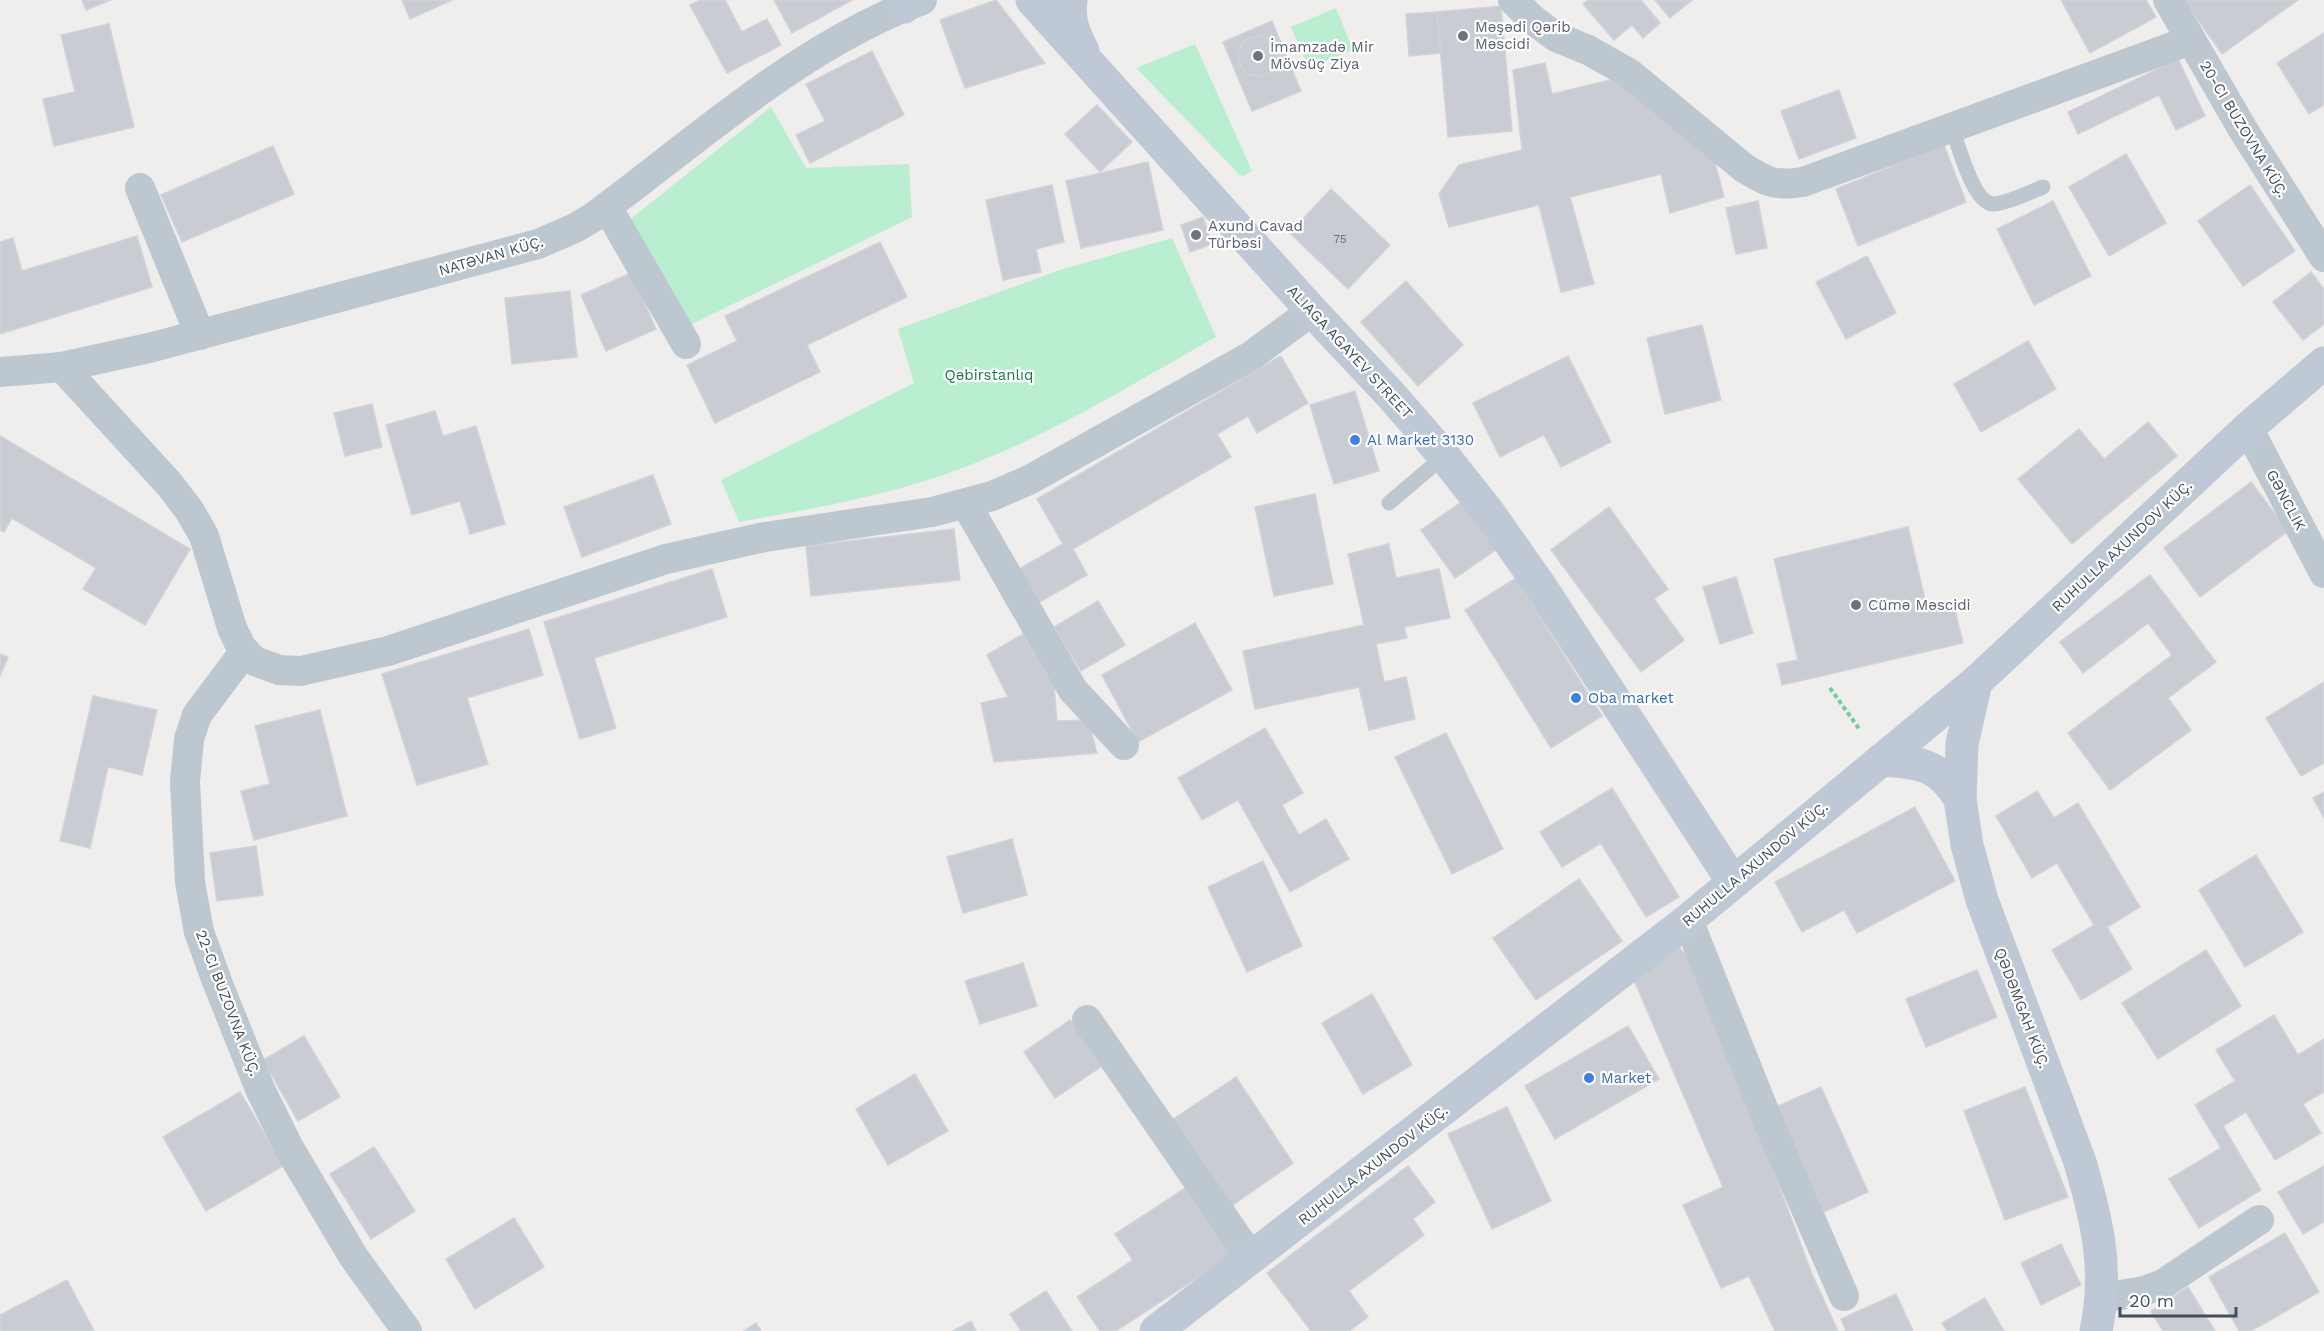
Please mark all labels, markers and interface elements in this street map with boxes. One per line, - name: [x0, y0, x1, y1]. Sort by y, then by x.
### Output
- place label: Məşədi Qərib Məscidi: [1475, 18, 1571, 53]
- marker: Məşədi Qərib Məscidi: [1456, 29, 1470, 43]
- place label: İmamzadə Mir Mövsüç Ziya: [1270, 38, 1374, 73]
- marker: İmamzadə Mir Mövsüç Ziya: [1251, 49, 1265, 63]
- street label: 20-CI BUZOVNA KÜÇ.: [2196, 58, 2292, 200]
- place label: Axund Cavad Türbəsi: [1208, 217, 1303, 252]
- marker: Axund Cavad Türbəsi: [1189, 228, 1203, 242]
- street label: NATƏVAN KÜÇ.: [437, 232, 545, 280]
- house number: 75: [1333, 232, 1347, 246]
- street label: ALIAGA AGAYEV STREET: [1284, 282, 1416, 422]
- park label: Qəbirstanlıq: [945, 366, 1034, 384]
- place label: Al Market 3130: [1367, 431, 1474, 449]
- marker: Al Market 3130: [1348, 433, 1362, 447]
- street label: GƏNCLIK: [2263, 467, 2310, 534]
- street label: RUHULLA AXUNDOV KÜÇ.: [2048, 476, 2196, 616]
- place label: Cümə Məscidi: [1868, 596, 1971, 614]
- marker: Cümə Məscidi: [1849, 598, 1863, 612]
- place label: Oba market: [1588, 689, 1674, 707]
- marker: Oba market: [1569, 691, 1583, 705]
- street label: RUHULLA AXUNDOV KÜÇ.: [1678, 798, 1832, 930]
- street label: 22-CI BUZOVNA KÜÇ.: [192, 927, 264, 1079]
- street label: QƏDƏMGAH KÜÇ.: [1991, 945, 2053, 1071]
- place label: Market: [1601, 1069, 1652, 1087]
- marker: Market: [1582, 1071, 1596, 1085]
- street label: RUHULLA AXUNDOV KÜÇ.: [1295, 1101, 1451, 1229]
- scale bar: [2120, 1280, 2236, 1318]
- text: 20 m: [2129, 1290, 2174, 1311]

